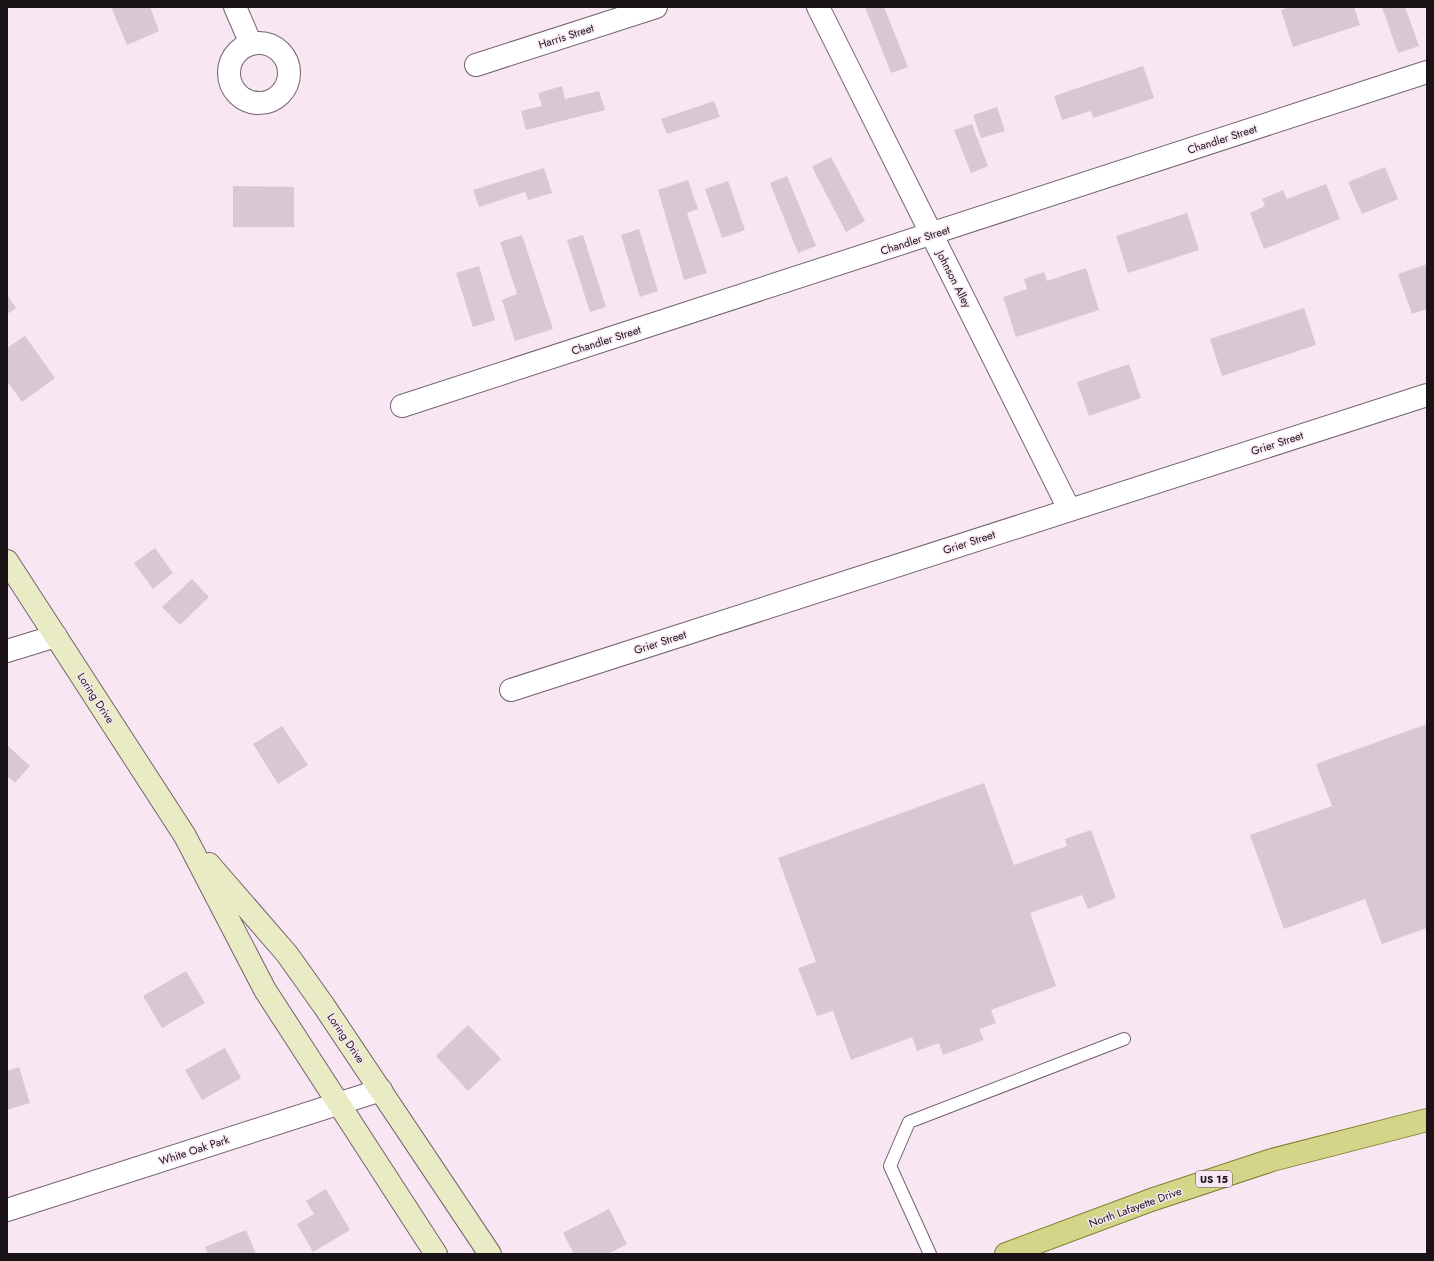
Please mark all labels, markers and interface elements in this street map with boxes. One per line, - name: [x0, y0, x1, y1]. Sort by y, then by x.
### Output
- street label: Harris Street: [536, 19, 596, 52]
- street label: Chandler Street: [1185, 120, 1259, 158]
- street label: Chandler Street: [878, 221, 952, 259]
- street label: Johnson Alley: [932, 246, 975, 311]
- street label: Chandler Street: [569, 321, 643, 359]
- street label: Grier Street: [1249, 427, 1306, 459]
- street label: Grier Street: [941, 526, 998, 558]
- street label: Grier Street: [632, 626, 689, 658]
- street label: Loring Drive: [74, 670, 119, 727]
- street label: Loring Drive: [323, 1010, 369, 1067]
- street label: White Oak Park: [157, 1131, 231, 1169]
- road number: US 15: [1196, 1171, 1232, 1187]
- street label: North Lafayette Drive: [1086, 1183, 1184, 1231]

